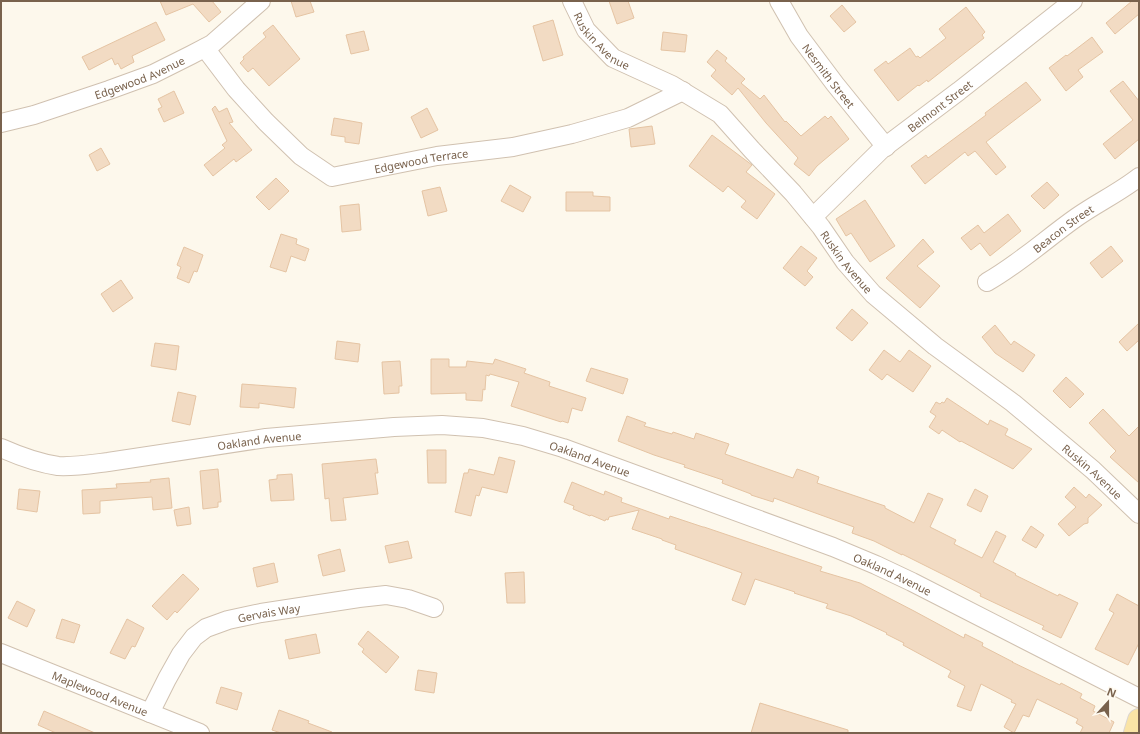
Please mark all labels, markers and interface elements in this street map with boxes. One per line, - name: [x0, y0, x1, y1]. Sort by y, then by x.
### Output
- street label: Ruskin Avenue: [571, 9, 632, 72]
- street label: Nesmith Street: [800, 40, 859, 111]
- street label: Edgewood Avenue: [92, 52, 187, 102]
- street label: Belmont Street: [904, 76, 975, 135]
- street label: Edgewood Terrace: [373, 145, 469, 176]
- street label: Beacon Street: [1029, 201, 1096, 256]
- street label: Ruskin Avenue: [818, 227, 876, 296]
- street label: Oakland Avenue: [216, 427, 302, 453]
- street label: Oakland Avenue: [548, 437, 632, 480]
- street label: Ruskin Avenue: [1059, 440, 1126, 502]
- street label: Oakland Avenue: [851, 549, 934, 598]
- street label: Gervais Way: [236, 600, 302, 625]
- street label: Maplewood Avenue: [50, 667, 150, 719]
- north arrow: [1088, 682, 1128, 722]
- text: N: [1105, 684, 1119, 701]

